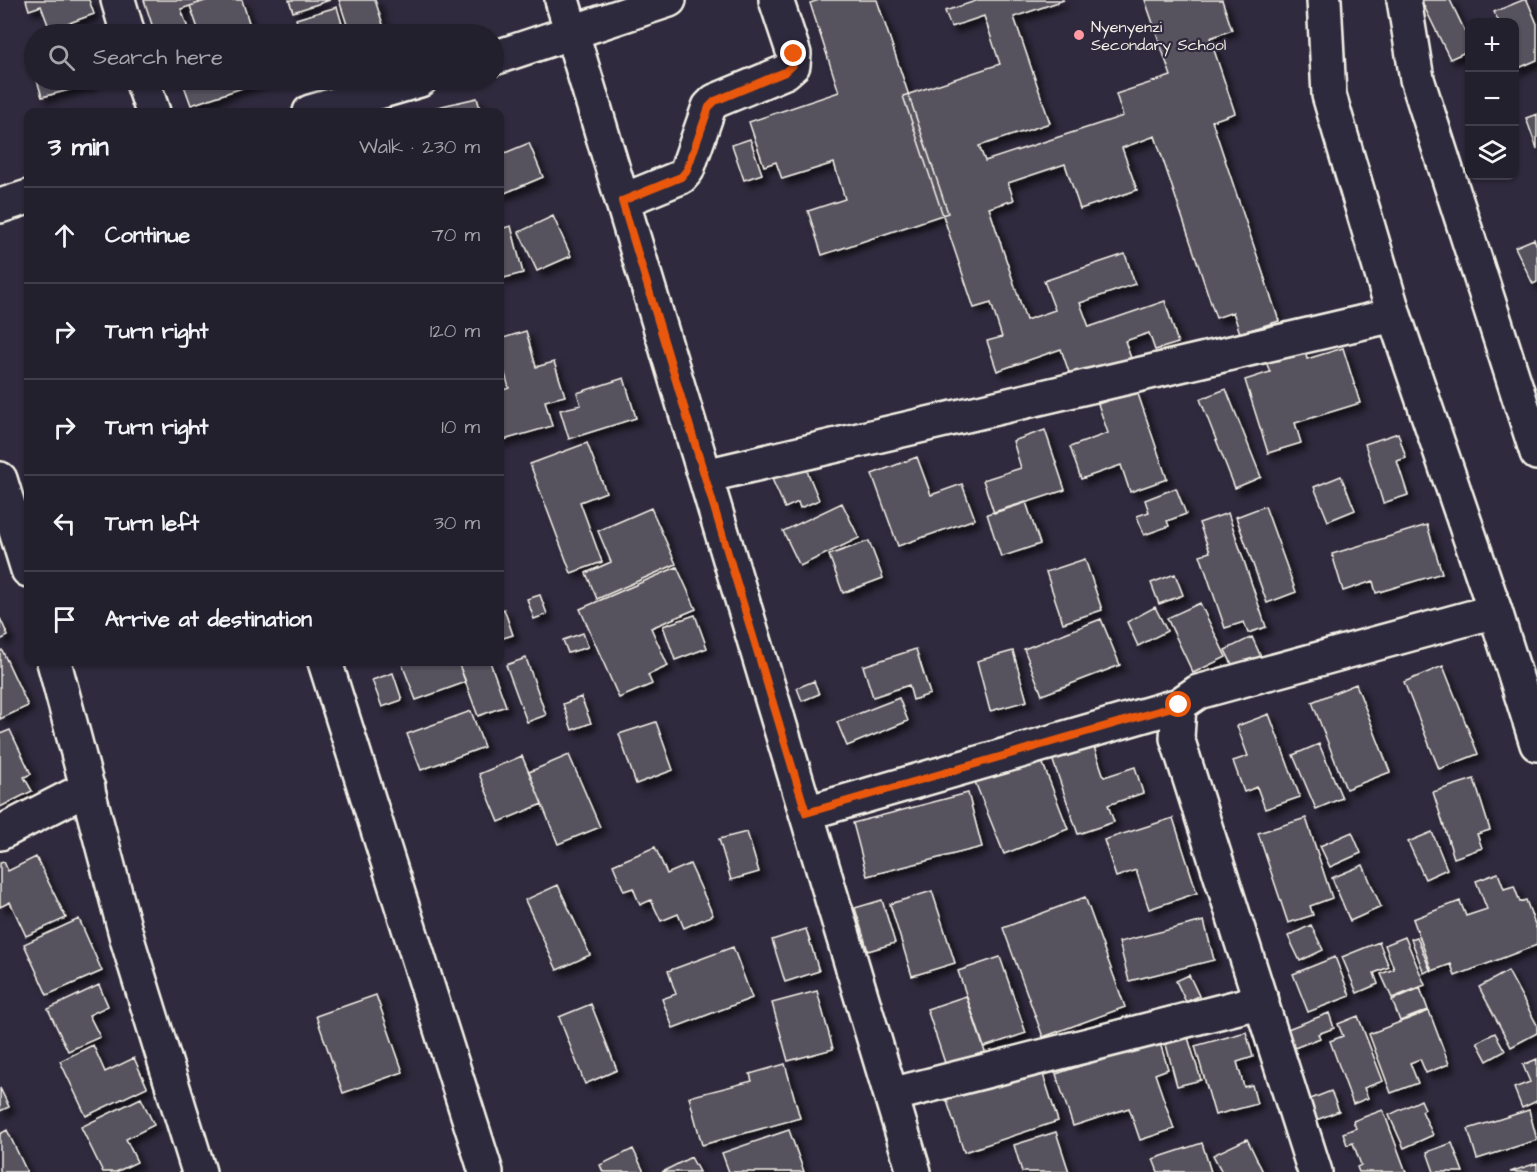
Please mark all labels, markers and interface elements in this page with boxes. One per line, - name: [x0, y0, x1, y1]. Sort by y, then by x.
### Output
- place label: Nyenyenzi Secondary School: [1091, 16, 1226, 57]
- map controls: [1465, 18, 1519, 180]
- button: +: [1465, 18, 1519, 72]
- search box: [24, 24, 504, 90]
- marker: Nyenyenzi Secondary School: [1072, 28, 1086, 42]
- route end: [780, 40, 806, 66]
- icon: search: [45, 41, 78, 74]
- text: Search here: [93, 42, 223, 73]
- button: −: [1465, 72, 1519, 126]
- button: layers: [1465, 126, 1519, 180]
- text: 3 min: [48, 129, 109, 165]
- text: Walk · 230 m: [359, 133, 480, 161]
- icon: ahead: [48, 219, 81, 252]
- text: Continue: [105, 220, 190, 251]
- text: 70 m: [432, 221, 480, 249]
- icon: right: [48, 315, 81, 348]
- text: Turn right: [105, 316, 208, 347]
- text: 120 m: [430, 317, 480, 345]
- icon: right: [48, 411, 81, 444]
- text: Turn right: [105, 412, 208, 443]
- text: 10 m: [441, 413, 480, 441]
- icon: left: [48, 507, 81, 540]
- text: Turn left: [105, 508, 199, 539]
- text: 30 m: [434, 509, 480, 537]
- icon: arrive: [48, 603, 81, 636]
- text: Arrive at destination: [105, 604, 312, 635]
- route start: [1165, 691, 1191, 717]

